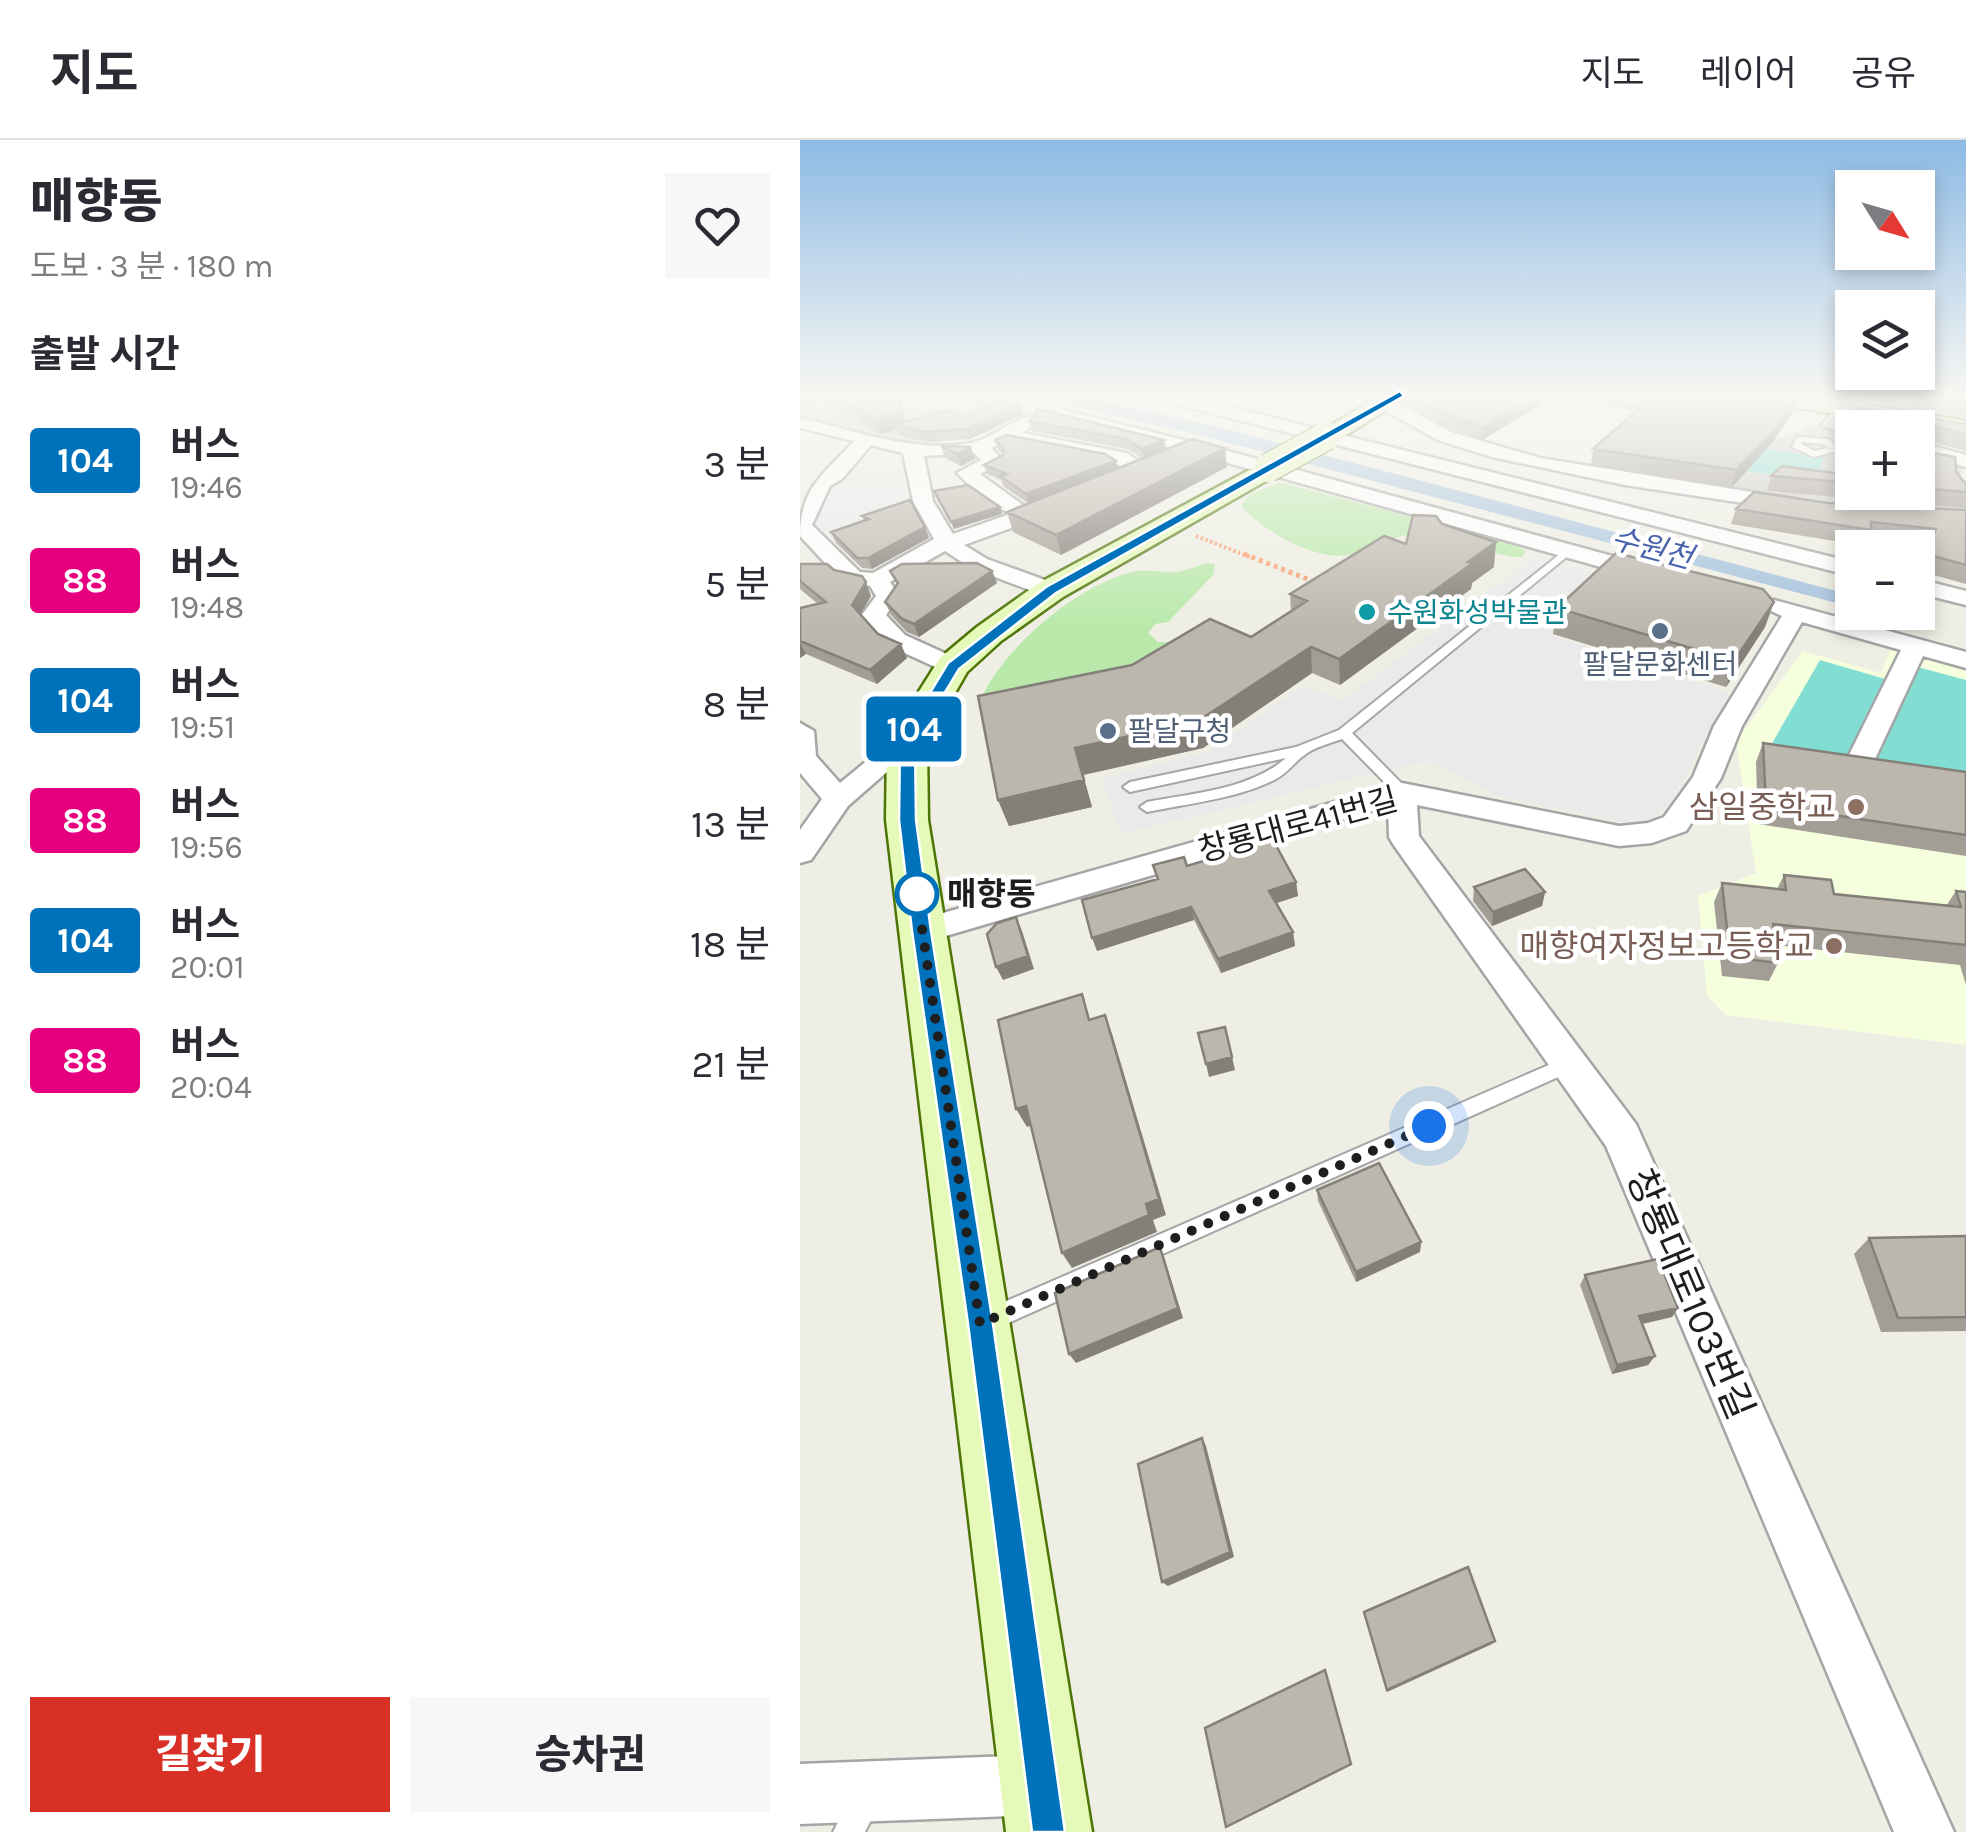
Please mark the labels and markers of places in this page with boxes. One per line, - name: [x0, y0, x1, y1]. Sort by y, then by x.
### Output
- place label: 수원화성박물관: [1387, 596, 1567, 629]
- marker: 수원화성박물관: [1356, 601, 1378, 623]
- marker: 팔달문화센터: [1649, 620, 1671, 642]
- place label: 팔달문화센터: [1583, 648, 1737, 681]
- place label: 팔달구청: [1128, 715, 1231, 748]
- marker: 팔달구청: [1097, 720, 1119, 742]
- place label: 삼일중학교: [1689, 789, 1836, 826]
- marker: 삼일중학교: [1845, 796, 1867, 818]
- marker: 매향동: [896, 873, 938, 915]
- place label: 매향동: [947, 876, 1035, 913]
- place label: 매향여자정보고등학교: [1520, 928, 1814, 965]
- marker: 매향여자정보고등학교: [1823, 935, 1845, 957]

